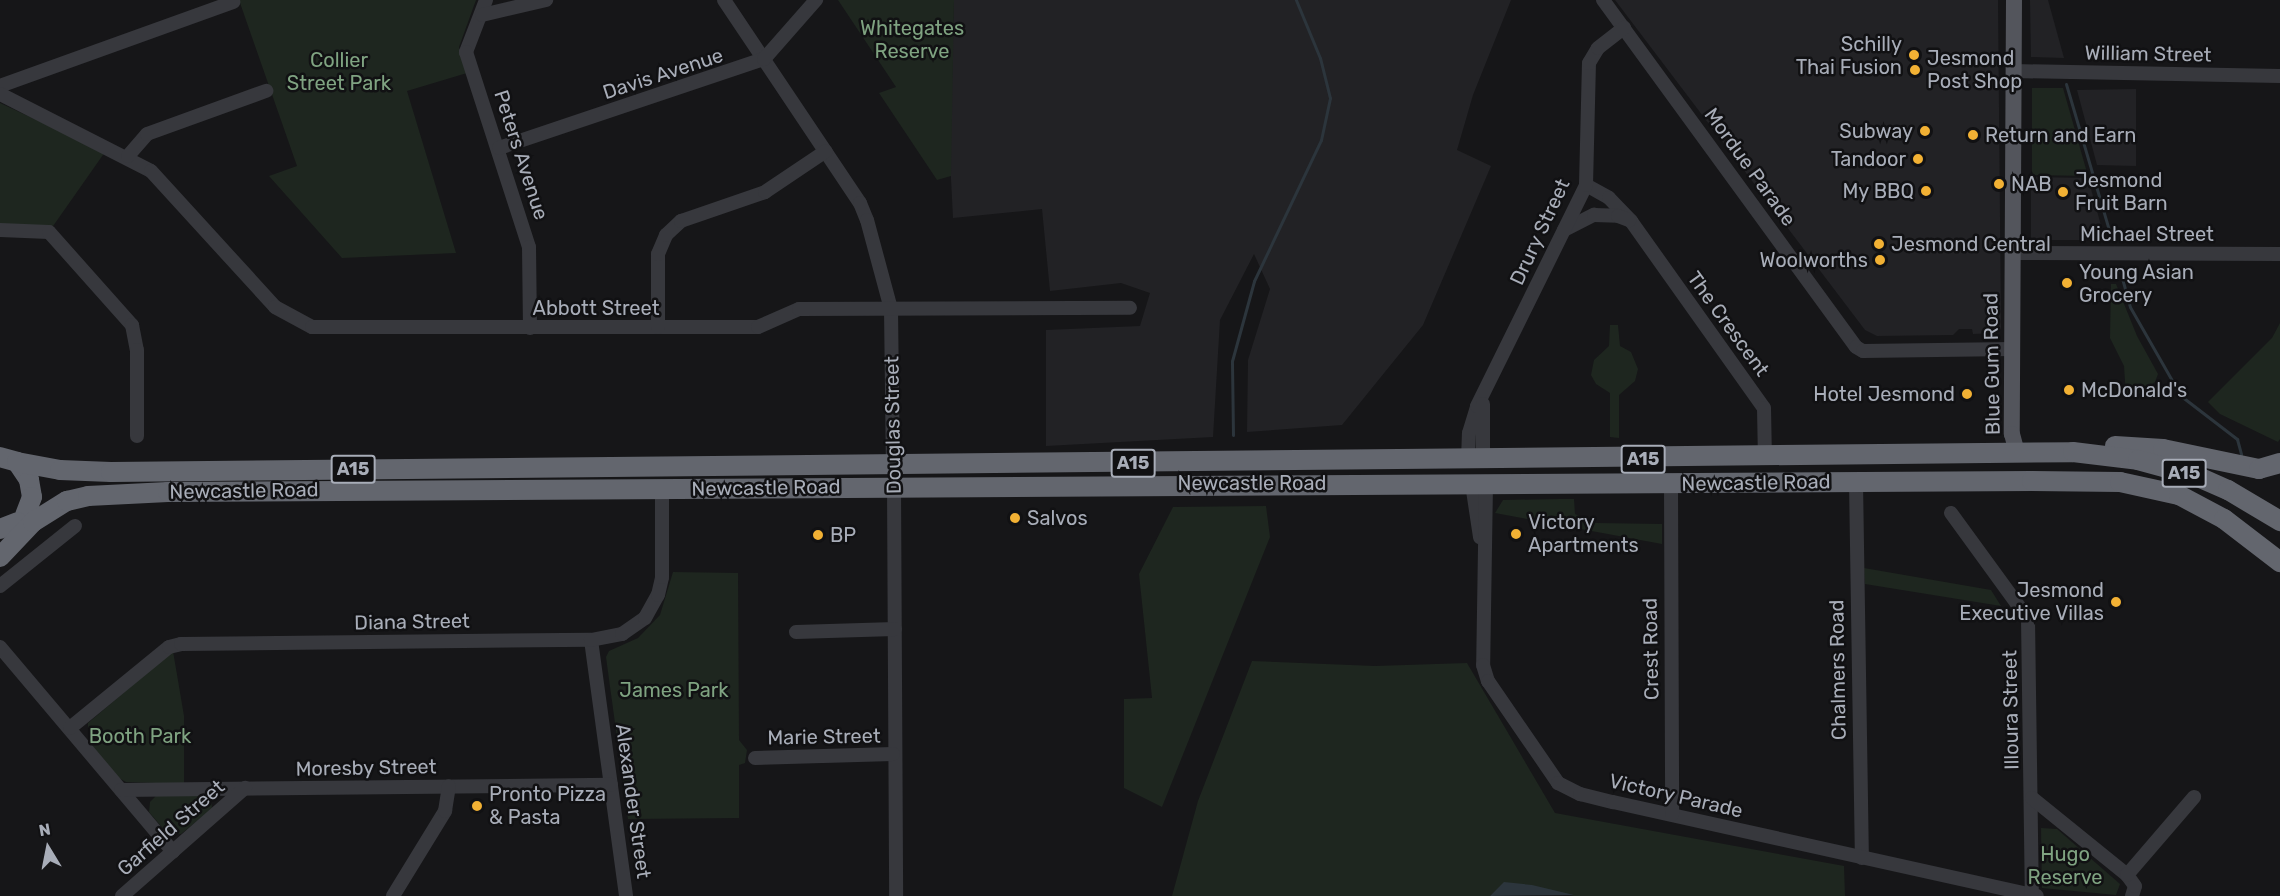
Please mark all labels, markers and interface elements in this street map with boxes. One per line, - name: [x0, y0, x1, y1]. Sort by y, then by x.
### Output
- park label: Whitegates Reserve: [860, 16, 964, 63]
- place label: Schilly Thai Fusion: [1796, 32, 1902, 79]
- street label: William Street: [2084, 41, 2212, 67]
- street label: Davis Avenue: [600, 43, 726, 105]
- place label: Jesmond Post Shop: [1927, 46, 2022, 93]
- park label: Collier Street Park: [287, 48, 391, 95]
- marker: Schilly Thai Fusion: [1907, 48, 1921, 62]
- marker: Jesmond Post Shop: [1908, 63, 1922, 77]
- street label: Peters Avenue: [489, 87, 553, 223]
- street label: Mordue Parade: [1699, 103, 1801, 231]
- place label: Subway: [1839, 119, 1913, 143]
- place label: Return and Earn: [1985, 123, 2136, 147]
- marker: Subway: [1918, 124, 1932, 138]
- marker: Return and Earn: [1966, 128, 1980, 142]
- place label: Tandoor: [1831, 147, 1906, 171]
- marker: Tandoor: [1911, 152, 1925, 166]
- place label: Jesmond Fruit Barn: [2075, 168, 2168, 215]
- place label: NAB: [2011, 172, 2052, 196]
- street label: Drury Street: [1505, 175, 1575, 289]
- marker: NAB: [1992, 177, 2006, 191]
- place label: My BBQ: [1842, 179, 1914, 203]
- marker: My BBQ: [1919, 184, 1933, 198]
- marker: Jesmond Fruit Barn: [2056, 185, 2070, 199]
- street label: Michael Street: [2080, 222, 2214, 246]
- place label: Jesmond Central: [1891, 232, 2051, 256]
- marker: Jesmond Central: [1872, 237, 1886, 251]
- place label: Woolworths: [1760, 248, 1868, 272]
- marker: Woolworths: [1873, 253, 1887, 267]
- place label: Young Asian Grocery: [2079, 260, 2194, 307]
- street label: The Crescent: [1682, 267, 1774, 381]
- marker: Young Asian Grocery: [2060, 276, 2074, 290]
- street label: Blue Gum Road: [1979, 293, 2005, 435]
- street label: Abbott Street: [533, 296, 659, 320]
- street label: Douglas Street: [880, 356, 906, 494]
- place label: McDonald's: [2081, 378, 2187, 402]
- place label: Hotel Jesmond: [1813, 382, 1955, 406]
- marker: McDonald's: [2062, 383, 2076, 397]
- marker: Hotel Jesmond: [1960, 387, 1974, 401]
- road number: A15: [1620, 444, 1666, 474]
- road number: A15: [1110, 448, 1156, 478]
- road number: A15: [330, 454, 376, 484]
- road number: A15: [2162, 458, 2206, 488]
- street label: Newcastle Road: [1681, 470, 1831, 496]
- street label: Newcastle Road: [1177, 471, 1327, 495]
- street label: Newcastle Road: [691, 475, 841, 501]
- street label: Newcastle Road: [169, 478, 319, 504]
- place label: Salvos: [1027, 506, 1088, 530]
- place label: Victory Apartments: [1528, 510, 1639, 557]
- marker: Salvos: [1008, 511, 1022, 525]
- place label: BP: [830, 523, 856, 547]
- marker: Victory Apartments: [1509, 527, 1523, 541]
- marker: BP: [811, 528, 825, 542]
- place label: Jesmond Executive Villas: [1959, 578, 2104, 625]
- marker: Jesmond Executive Villas: [2109, 595, 2123, 609]
- street label: Crest Road: [1638, 598, 1664, 700]
- street label: Chalmers Road: [1825, 600, 1851, 740]
- street label: Diana Street: [354, 609, 470, 635]
- street label: Illoura Street: [1998, 650, 2024, 770]
- park label: James Park: [619, 678, 729, 702]
- street label: Alexander Street: [610, 722, 656, 880]
- park label: Booth Park: [89, 724, 191, 748]
- street label: Marie Street: [767, 724, 881, 750]
- street label: Moresby Street: [295, 755, 437, 781]
- street label: Victory Parade: [1607, 769, 1745, 823]
- street label: Garfield Street: [113, 775, 229, 881]
- place label: Pronto Pizza & Pasta: [489, 783, 606, 830]
- marker: Pronto Pizza & Pasta: [470, 799, 484, 813]
- north arrow: [18, 818, 78, 878]
- text: N: [37, 819, 52, 840]
- park label: Hugo Reserve: [2027, 843, 2103, 890]

